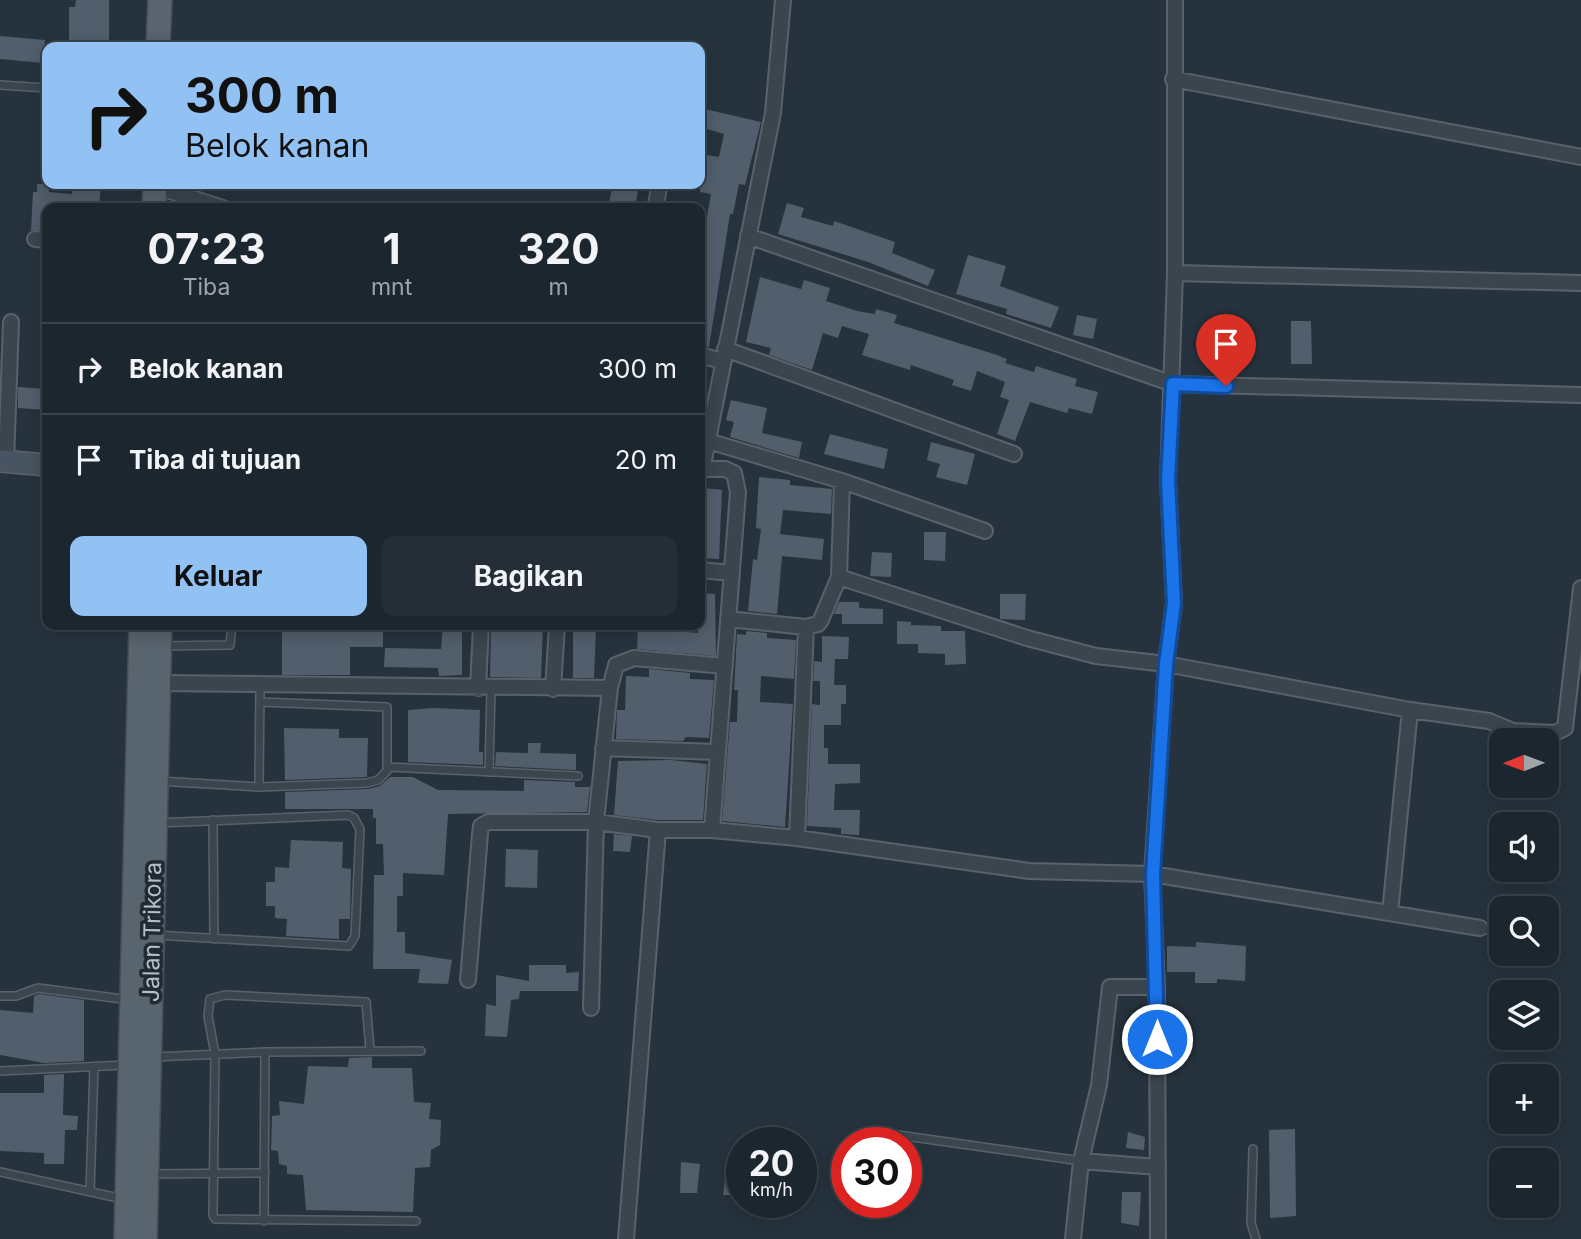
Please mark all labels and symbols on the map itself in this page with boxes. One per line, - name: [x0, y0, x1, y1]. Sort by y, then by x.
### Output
- pin: [1196, 314, 1256, 386]
- north arrow: [1489, 728, 1559, 798]
- street label: Jalan Trikora: [137, 862, 167, 1002]
- position arrow: [1120, 1002, 1194, 1076]
- speed limit sign: 30: [831, 1127, 922, 1218]

